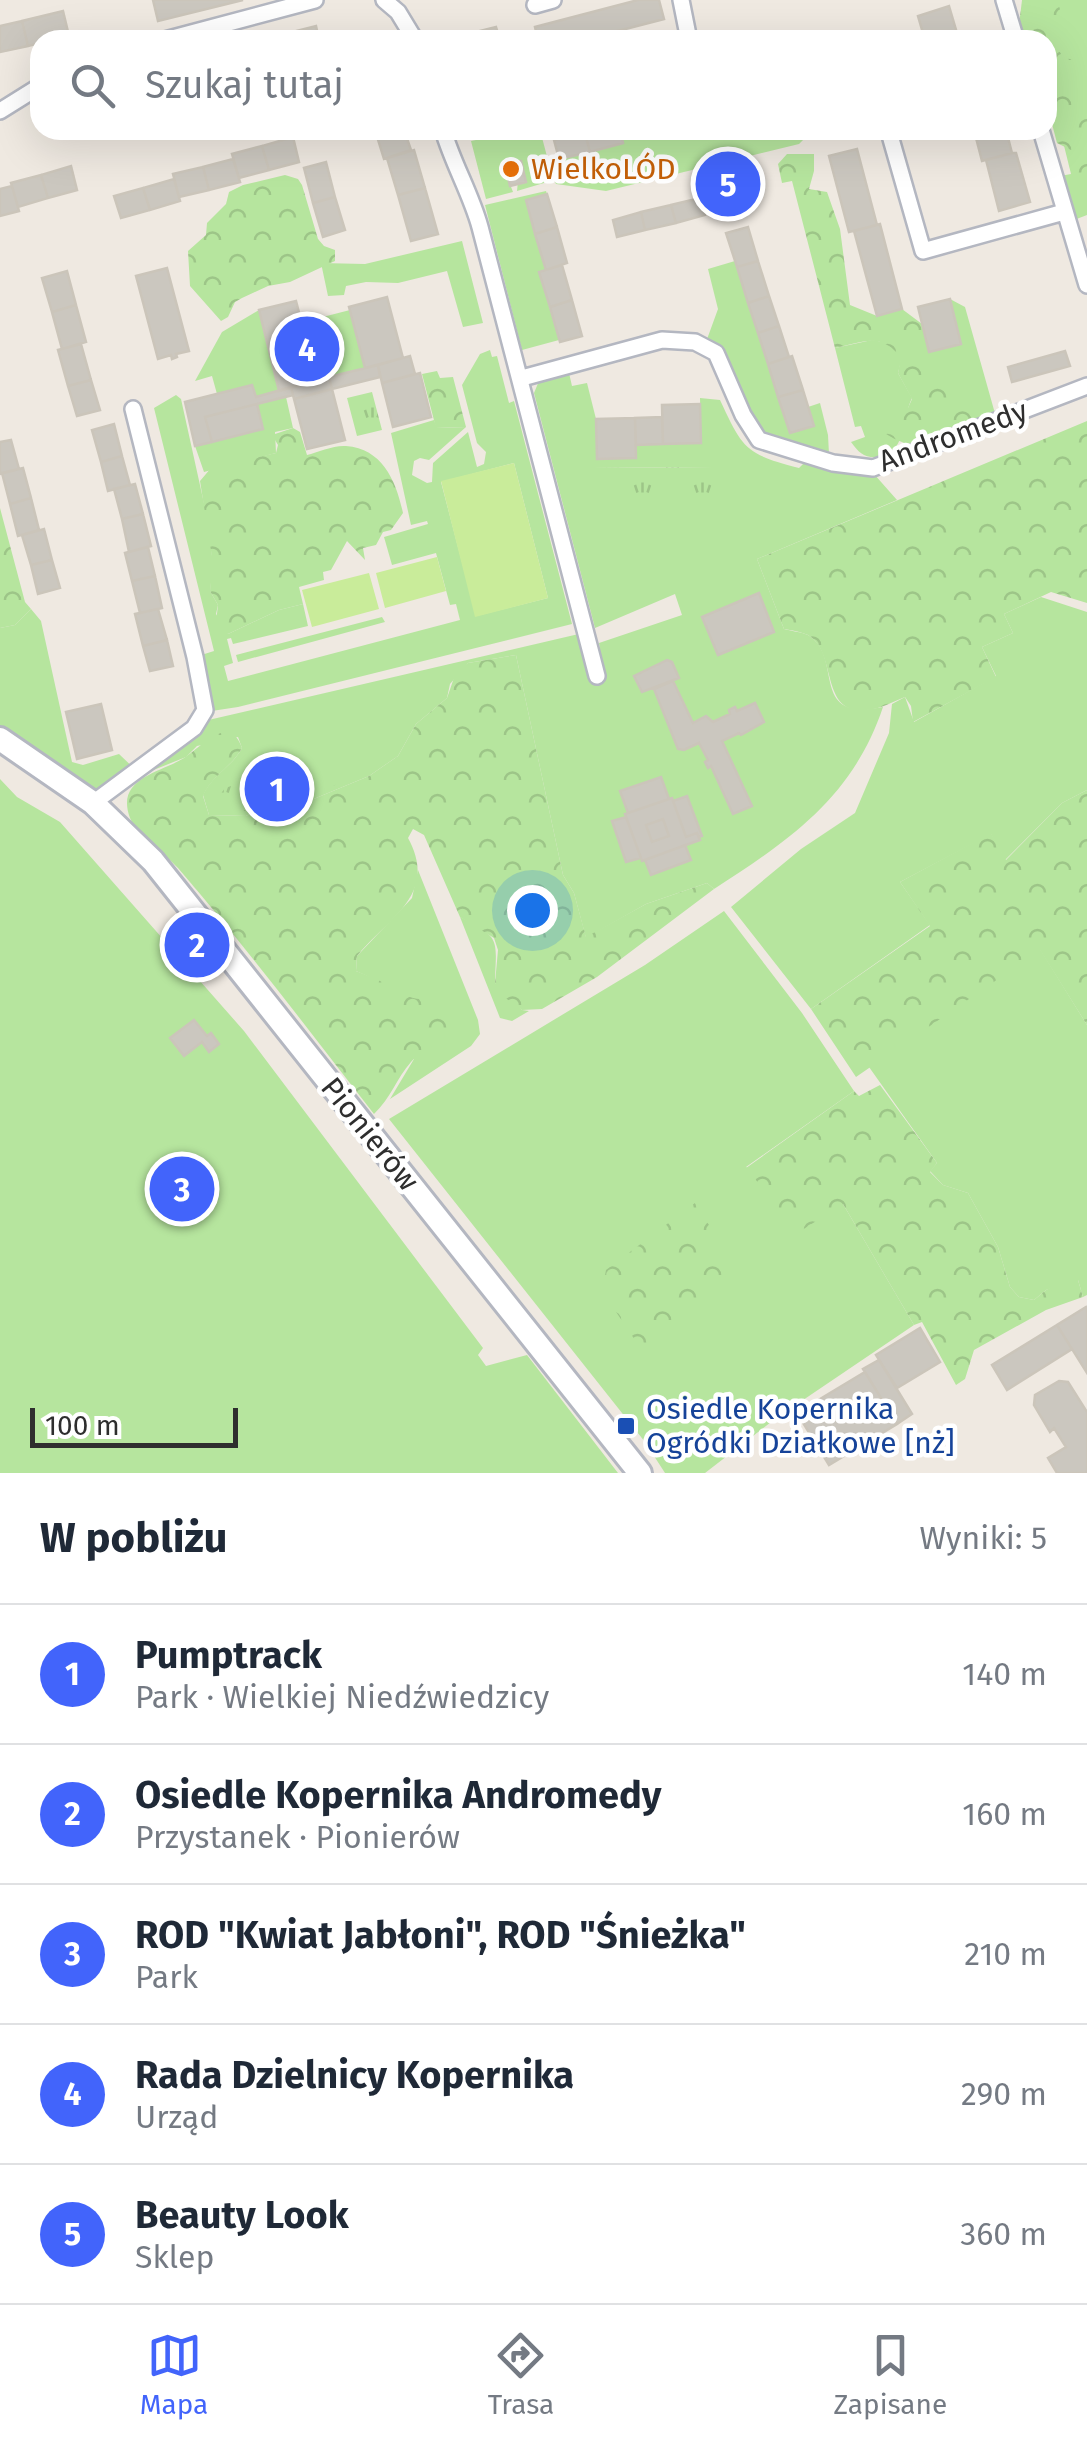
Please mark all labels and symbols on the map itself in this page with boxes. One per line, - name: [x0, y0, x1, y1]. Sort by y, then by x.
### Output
- pin: 5: [696, 146, 760, 222]
- place label: WielkoLÓD: [531, 151, 676, 187]
- marker: WielkoLÓD: [500, 158, 522, 180]
- pin: 4: [274, 312, 340, 386]
- street label: Andromedy: [874, 392, 1033, 480]
- pin: 1: [244, 752, 310, 826]
- your location: [507, 885, 558, 936]
- pin: 2: [164, 908, 230, 982]
- street label: Pionierów: [313, 1070, 427, 1198]
- pin: 3: [150, 1152, 214, 1226]
- place label: Osiedle Kopernika Ogródki Działkowe [nż]: [646, 1391, 955, 1461]
- scale bar: [30, 1403, 238, 1448]
- marker: Osiedle Kopernika Ogródki Działkowe [nż]: [615, 1415, 637, 1437]

